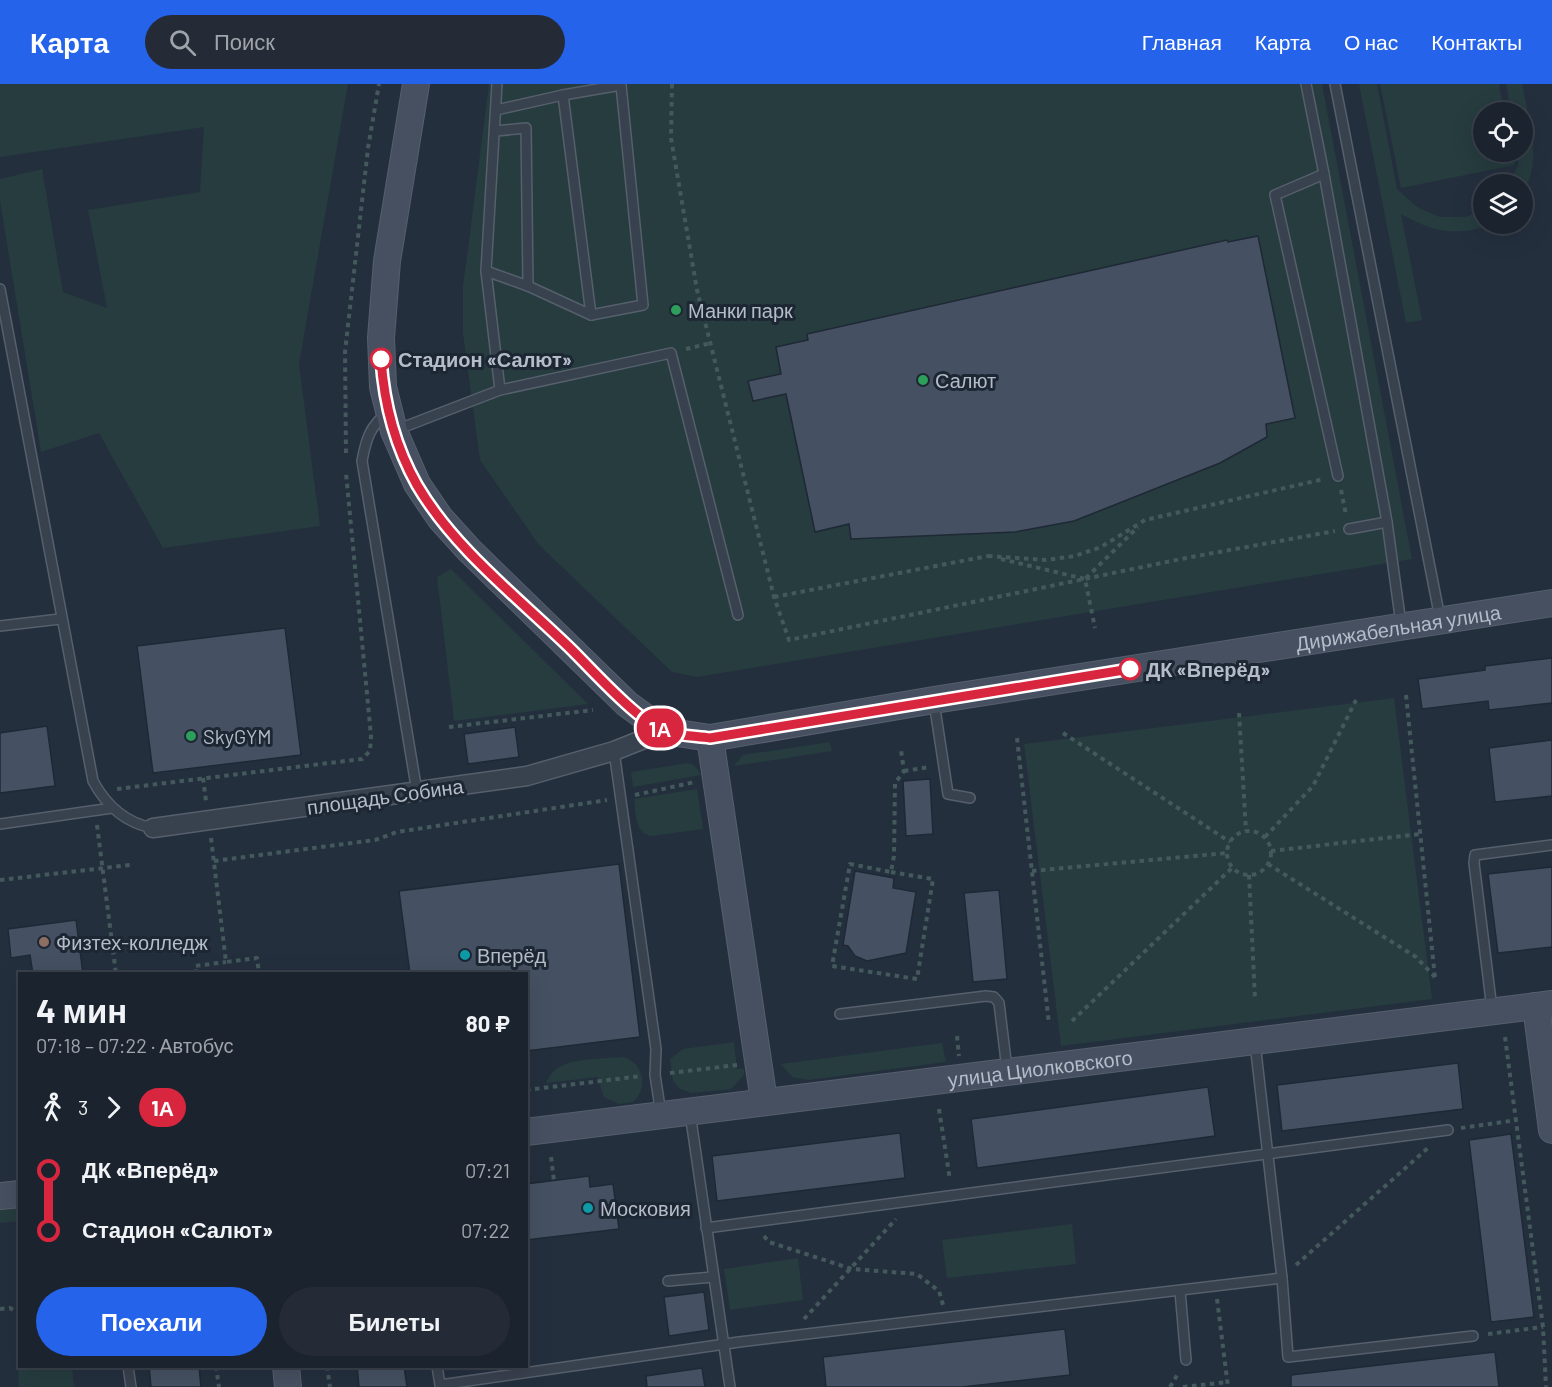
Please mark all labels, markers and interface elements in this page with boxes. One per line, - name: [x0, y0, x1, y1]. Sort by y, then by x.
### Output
- search box: [145, 15, 565, 69]
- text: Карта: [30, 25, 109, 59]
- icon: search: [166, 26, 199, 59]
- text: Поиск: [214, 28, 275, 54]
- text: Главная: [1142, 29, 1222, 54]
- text: Карта: [1255, 29, 1311, 54]
- text: О нас: [1344, 29, 1398, 54]
- text: Контакты: [1431, 29, 1522, 54]
- map controls: [1473, 102, 1533, 234]
- button: locate: [1473, 102, 1533, 162]
- button: layers: [1473, 174, 1533, 234]
- place label: Манки парк: [688, 298, 793, 322]
- marker: Манки парк: [669, 303, 683, 317]
- place label: Стадион «Салют»: [398, 347, 572, 371]
- marker: Стадион «Салют»: [370, 348, 392, 370]
- place label: Салют: [935, 368, 996, 392]
- marker: Салют: [916, 373, 930, 387]
- street label: Дирижабельная улица: [1294, 599, 1503, 655]
- place label: ДК «Вперёд»: [1146, 657, 1271, 681]
- marker: ДК «Вперёд»: [1119, 658, 1141, 680]
- line badge: 1А: [633, 708, 687, 748]
- text: 1А: [649, 716, 671, 741]
- place label: SkyGYM: [203, 724, 272, 748]
- marker: SkyGYM: [184, 729, 198, 743]
- street label: площадь Собина: [305, 773, 466, 819]
- place label: Физтех-колледж: [56, 930, 208, 954]
- marker: Физтех-колледж: [37, 935, 51, 949]
- place label: Вперёд: [477, 943, 547, 967]
- marker: Вперёд: [458, 948, 472, 962]
- text: 4 мин: [36, 990, 127, 1030]
- text: 80 ₽: [466, 1010, 510, 1036]
- text: 07:18 – 07:22 · Автобус: [36, 1033, 234, 1057]
- street label: улица Циолковского: [946, 1044, 1134, 1091]
- icon: walk: [36, 1091, 69, 1124]
- icon: forward: [97, 1091, 130, 1124]
- text: 3: [78, 1095, 88, 1119]
- text: 1А: [151, 1095, 174, 1120]
- text: ДК «Вперёд»: [82, 1156, 219, 1182]
- text: 07:21: [465, 1158, 510, 1182]
- place label: Московия: [600, 1196, 691, 1220]
- marker: Московия: [581, 1201, 595, 1215]
- text: Стадион «Салют»: [82, 1216, 273, 1242]
- text: 07:22: [461, 1218, 510, 1242]
- button: Поехали: [36, 1287, 267, 1356]
- button: Билеты: [279, 1287, 510, 1356]

